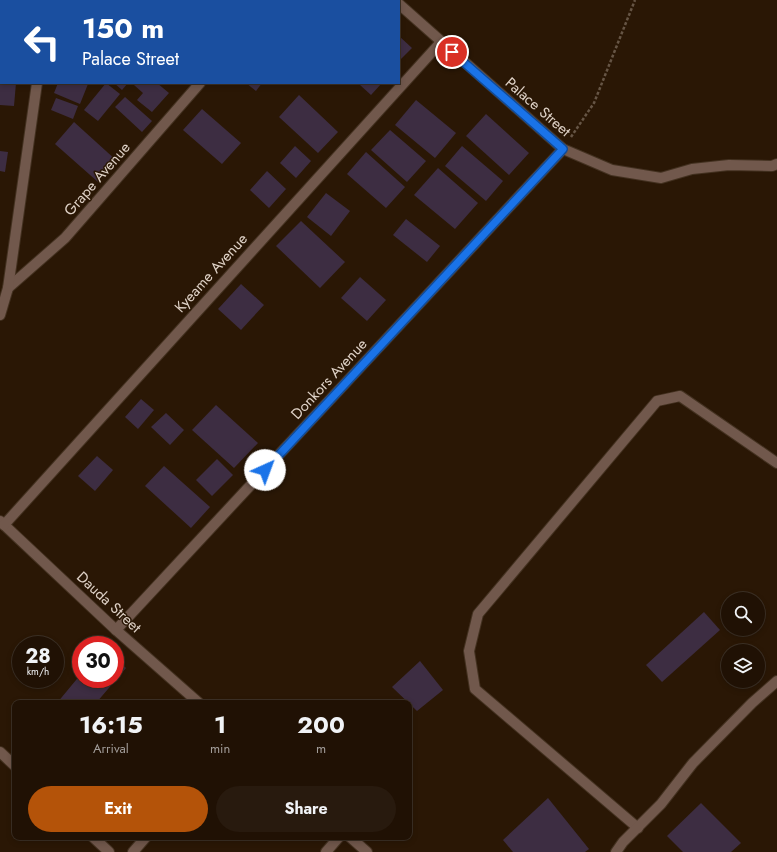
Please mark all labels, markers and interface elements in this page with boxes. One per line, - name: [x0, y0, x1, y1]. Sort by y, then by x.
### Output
- text: 150 m: [82, 8, 164, 49]
- icon: left: [16, 16, 68, 68]
- pin: [435, 35, 469, 69]
- icon: arrive: [441, 41, 463, 63]
- text: Palace Street: [82, 46, 179, 72]
- street label: Palace Street: [500, 72, 576, 142]
- street label: Grape Avenue: [59, 137, 135, 221]
- street label: Kyeame Avenue: [169, 228, 253, 317]
- street label: Donkors Avenue: [286, 334, 372, 424]
- position arrow: [244, 449, 286, 491]
- street label: Dauda Street: [72, 566, 147, 638]
- map controls: [721, 592, 765, 688]
- button: search: [721, 592, 765, 636]
- speed limit sign: 30: [72, 636, 124, 688]
- text: 28: [25, 642, 51, 671]
- button: layers: [721, 644, 765, 688]
- text: km/h: [27, 664, 49, 679]
- text: 16:15: [79, 707, 143, 742]
- text: 1: [214, 707, 226, 742]
- text: 200: [297, 707, 345, 742]
- text: Arrival: [93, 739, 129, 758]
- text: min: [210, 739, 230, 758]
- text: m: [316, 739, 326, 758]
- button: Exit: [28, 786, 208, 832]
- button: Share: [216, 786, 396, 832]

